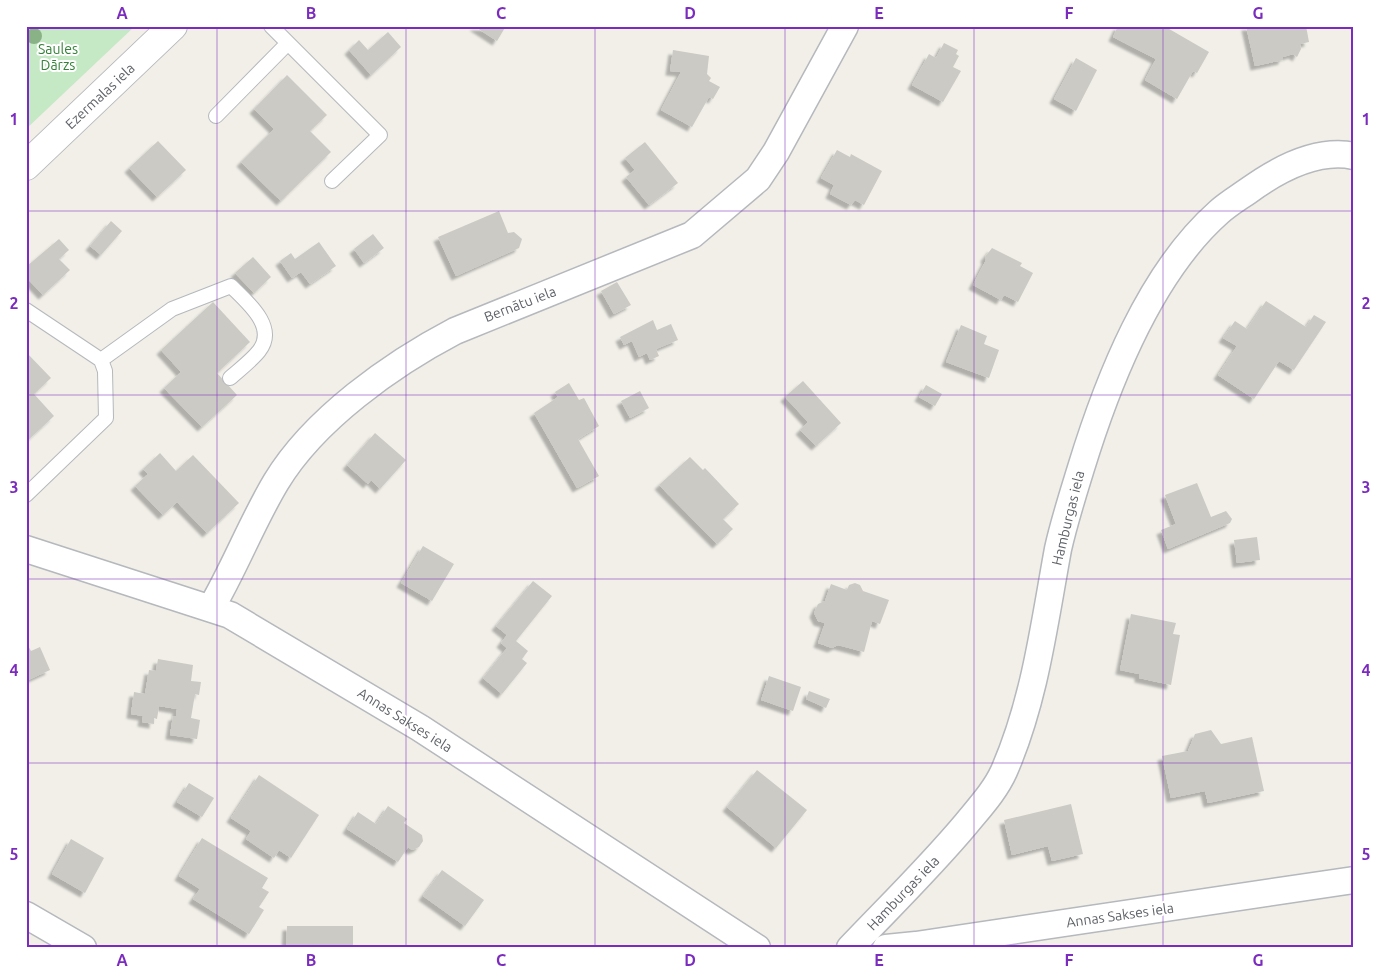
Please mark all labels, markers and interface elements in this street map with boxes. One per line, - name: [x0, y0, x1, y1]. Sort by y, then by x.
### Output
- text: A: [116, 4, 128, 22]
- text: B: [306, 4, 316, 22]
- text: C: [496, 4, 506, 22]
- text: D: [684, 4, 696, 22]
- text: E: [874, 4, 884, 22]
- text: F: [1065, 4, 1074, 22]
- text: G: [1252, 4, 1264, 22]
- park label: Saules Dārzs: [38, 41, 78, 73]
- street label: Ezermalas iela: [62, 60, 138, 132]
- text: 1: [9, 110, 19, 128]
- text: 1: [1361, 110, 1371, 128]
- street label: Bernātu iela: [482, 283, 558, 325]
- text: 2: [9, 294, 19, 312]
- text: 2: [1361, 294, 1371, 312]
- street label: Hamburgas iela: [1048, 469, 1088, 567]
- text: 3: [9, 478, 19, 496]
- text: 3: [1361, 478, 1371, 496]
- text: 4: [9, 661, 19, 679]
- text: 4: [1361, 661, 1371, 679]
- street label: Annas Sakses iela: [355, 685, 455, 755]
- text: 5: [9, 845, 19, 863]
- text: 5: [1361, 845, 1371, 863]
- street label: Hamburgas iela: [864, 853, 942, 933]
- street label: Annas Sakses iela: [1065, 900, 1175, 930]
- text: A: [116, 951, 128, 969]
- text: B: [306, 951, 316, 969]
- text: C: [496, 951, 506, 969]
- text: D: [684, 951, 696, 969]
- text: E: [874, 951, 884, 969]
- text: F: [1065, 951, 1074, 969]
- text: G: [1252, 951, 1264, 969]

